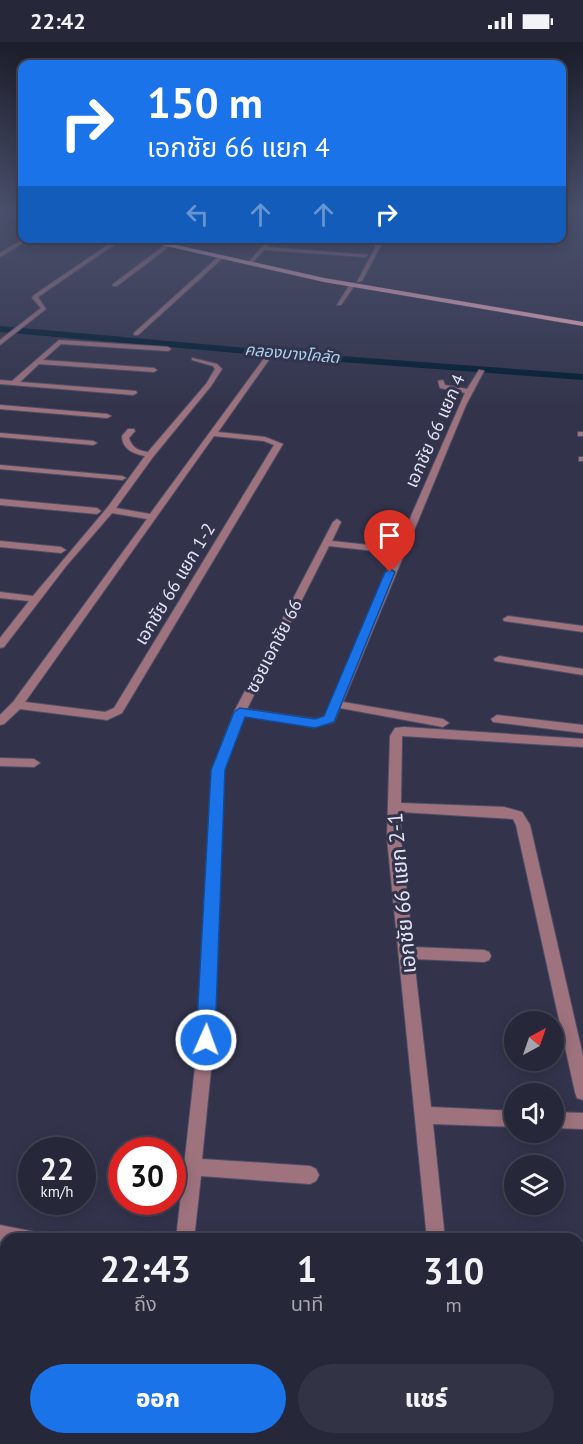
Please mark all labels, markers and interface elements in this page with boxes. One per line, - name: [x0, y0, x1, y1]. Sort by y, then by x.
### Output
- text: 22:42: [30, 7, 86, 35]
- text: 150 m: [147, 75, 263, 130]
- icon: right: [48, 84, 126, 162]
- text: เอกชัย 66 แยก 4: [147, 130, 330, 164]
- icon: left: [181, 198, 214, 231]
- icon: ahead: [244, 198, 277, 231]
- icon: ahead: [307, 198, 340, 231]
- icon: right: [370, 198, 403, 231]
- water label: คลองบางโคลัด: [244, 339, 341, 367]
- street label: เอกชัย 66 แยก 4: [399, 370, 470, 491]
- pin: [364, 510, 415, 572]
- street label: เอกชัย 66 แยก 1-2: [129, 519, 220, 649]
- icon: arrive: [373, 519, 406, 552]
- street label: ซอยเอกชัย 66: [240, 595, 307, 697]
- street label: เอกชัย 66 แยก 2-1: [381, 812, 422, 975]
- position arrow: [174, 1008, 238, 1072]
- north arrow: [504, 1011, 564, 1071]
- map controls: [504, 1011, 564, 1215]
- button: sound: [504, 1083, 564, 1143]
- speed limit sign: 30: [108, 1137, 186, 1215]
- text: 22: [40, 1149, 74, 1188]
- button: layers: [504, 1155, 564, 1215]
- text: km/h: [41, 1182, 73, 1201]
- text: 22:43: [100, 1245, 191, 1292]
- text: 1: [297, 1245, 317, 1292]
- text: 310: [423, 1247, 484, 1294]
- text: ถึง: [134, 1291, 157, 1317]
- text: นาที: [291, 1291, 323, 1317]
- text: m: [446, 1292, 462, 1318]
- button: ออก: [30, 1364, 286, 1433]
- button: แชร์: [298, 1364, 554, 1433]

